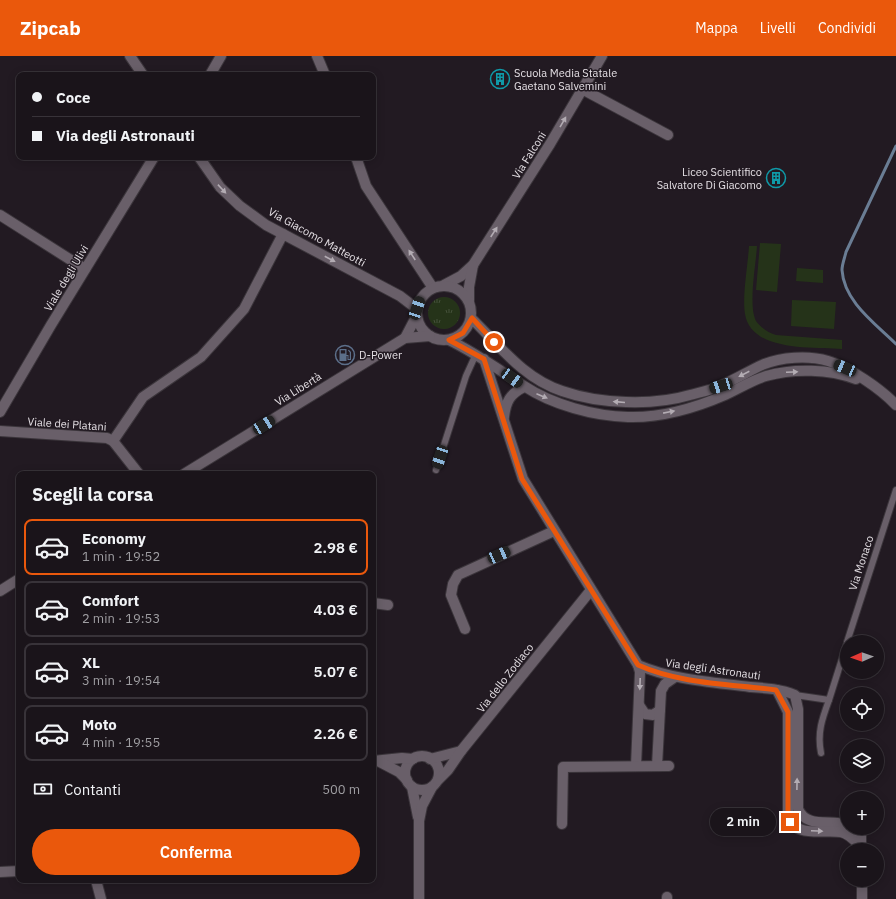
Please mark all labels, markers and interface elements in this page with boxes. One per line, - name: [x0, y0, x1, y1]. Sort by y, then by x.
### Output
- text: Zipcab: [20, 16, 81, 40]
- text: Mappa: [695, 19, 738, 37]
- text: Livelli: [760, 19, 796, 37]
- text: Condividi: [818, 19, 876, 37]
- place label: Scuola Media Statale Gaetano Salvemini: [514, 66, 617, 93]
- building icon: Scuola Media Statale Gaetano Salvemini: [489, 68, 511, 90]
- text: Coce: [56, 88, 90, 107]
- one-way arrow: [559, 116, 566, 128]
- text: Via degli Astronauti: [56, 126, 195, 145]
- street label: Via Falconi: [509, 129, 549, 181]
- place label: Liceo Scientifico Salvatore Di Giacomo: [657, 165, 762, 192]
- building icon: Liceo Scientifico Salvatore Di Giacomo: [765, 167, 787, 189]
- one-way arrow: [217, 184, 227, 194]
- street label: Via Giacomo Matteotti: [266, 204, 368, 270]
- one-way arrow: [490, 227, 498, 237]
- street label: Viale degli Ulivi: [41, 242, 91, 314]
- one-way arrow: [408, 249, 415, 261]
- one-way arrow: [324, 256, 336, 262]
- car: [408, 295, 426, 321]
- route start: [485, 333, 503, 351]
- fuel station icon: D-Power: [334, 344, 356, 366]
- place label: D-Power: [359, 348, 402, 362]
- car: [832, 358, 858, 378]
- car: [499, 366, 525, 390]
- street label: Via Libertà: [272, 369, 324, 409]
- one-way arrow: [786, 369, 799, 375]
- one-way arrow: [739, 371, 750, 377]
- car: [708, 377, 734, 395]
- one-way arrow: [537, 393, 549, 399]
- one-way arrow: [613, 399, 625, 405]
- one-way arrow: [663, 409, 675, 415]
- street label: Viale dei Platani: [27, 414, 107, 434]
- car: [251, 414, 277, 436]
- car: [431, 444, 449, 470]
- text: Scegli la corsa: [32, 483, 153, 506]
- icon: car: [34, 529, 70, 565]
- text: Economy: [82, 529, 146, 548]
- street label: Via Monaco: [846, 534, 876, 592]
- text: 2.98 €: [314, 538, 358, 557]
- car: [486, 545, 512, 565]
- text: 1 min · 19:52: [82, 548, 160, 565]
- icon: car: [34, 591, 70, 627]
- text: Comfort: [82, 591, 139, 610]
- text: 4.03 €: [314, 600, 358, 619]
- text: 2 min · 19:53: [82, 610, 160, 627]
- north arrow: [840, 635, 884, 679]
- map controls: [840, 635, 884, 887]
- street label: Via dello Zodiaco: [474, 641, 536, 715]
- icon: car: [34, 653, 70, 689]
- text: XL: [82, 653, 100, 672]
- street label: Via degli Astronauti: [665, 655, 761, 683]
- text: 5.07 €: [314, 662, 358, 681]
- text: 3 min · 19:54: [82, 672, 160, 689]
- one-way arrow: [637, 678, 643, 691]
- button: locate: [840, 687, 884, 731]
- icon: car: [34, 715, 70, 751]
- text: Moto: [82, 715, 117, 734]
- text: 2.26 €: [314, 724, 358, 743]
- text: 4 min · 19:55: [82, 734, 160, 751]
- button: layers: [840, 739, 884, 783]
- one-way arrow: [794, 777, 800, 790]
- icon: cash: [32, 778, 54, 800]
- text: Contanti: [64, 780, 121, 799]
- text: 500 m: [322, 781, 360, 798]
- button: +: [840, 791, 884, 835]
- callout: 2 min: [710, 808, 776, 836]
- text: 2 min: [726, 813, 760, 830]
- route end: [781, 813, 799, 831]
- one-way arrow: [811, 828, 823, 835]
- button: Conferma: [32, 829, 360, 875]
- button: −: [840, 843, 884, 887]

